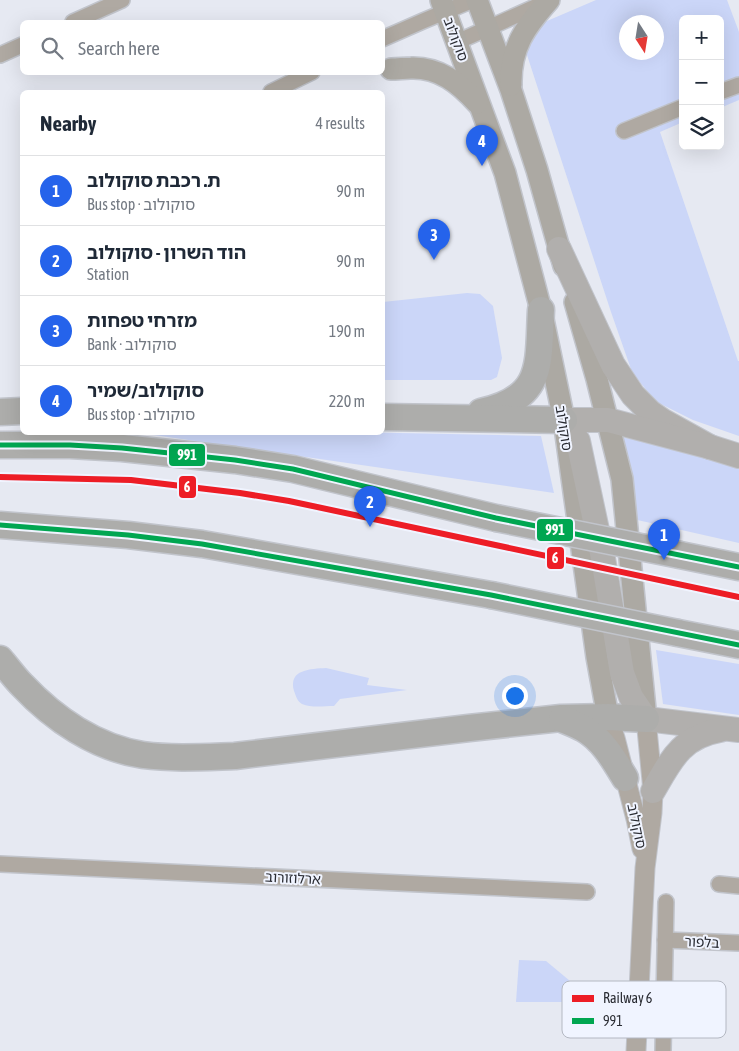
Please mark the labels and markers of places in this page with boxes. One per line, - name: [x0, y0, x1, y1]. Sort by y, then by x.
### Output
- pin: 4: [466, 125, 498, 166]
- pin: 3: [418, 219, 450, 260]
- pin: 2: [354, 486, 386, 527]
- pin: 1: [648, 519, 680, 560]

